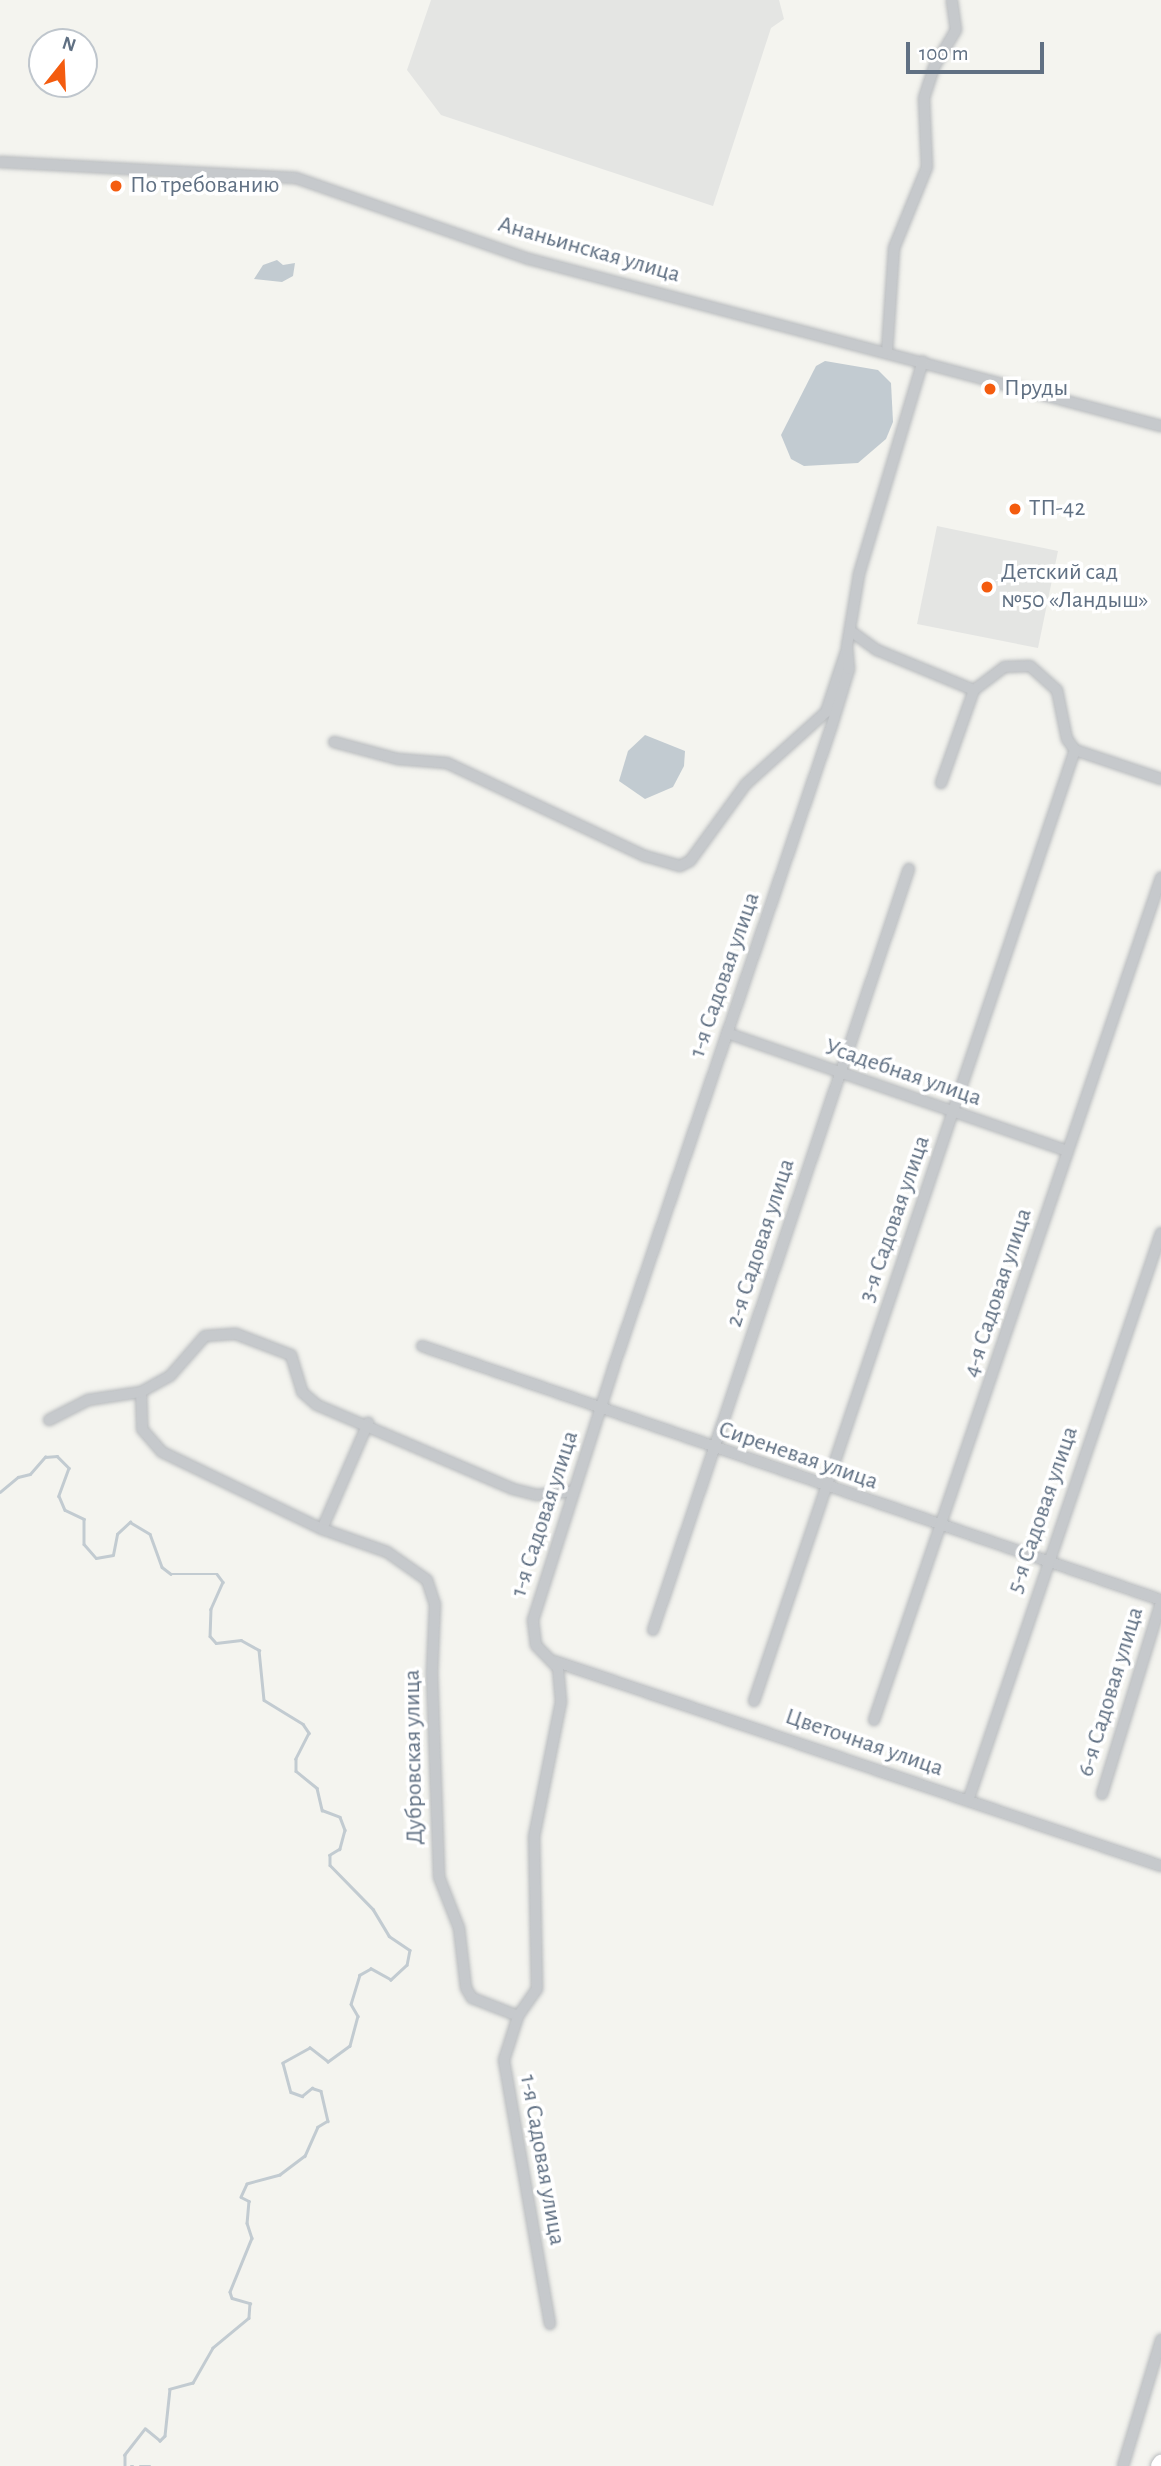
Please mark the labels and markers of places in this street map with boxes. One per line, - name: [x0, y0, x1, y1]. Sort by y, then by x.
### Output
- place label: По требованию: [130, 172, 279, 200]
- marker: По требованию: [108, 178, 124, 194]
- place label: Пруды: [1004, 375, 1068, 403]
- marker: Пруды: [982, 381, 998, 397]
- place label: ТП-42: [1029, 495, 1085, 523]
- marker: ТП-42: [1007, 501, 1023, 517]
- place label: Детский сад №50 «Ландыш»: [1001, 559, 1148, 615]
- marker: Детский сад №50 «Ландыш»: [979, 579, 995, 595]

